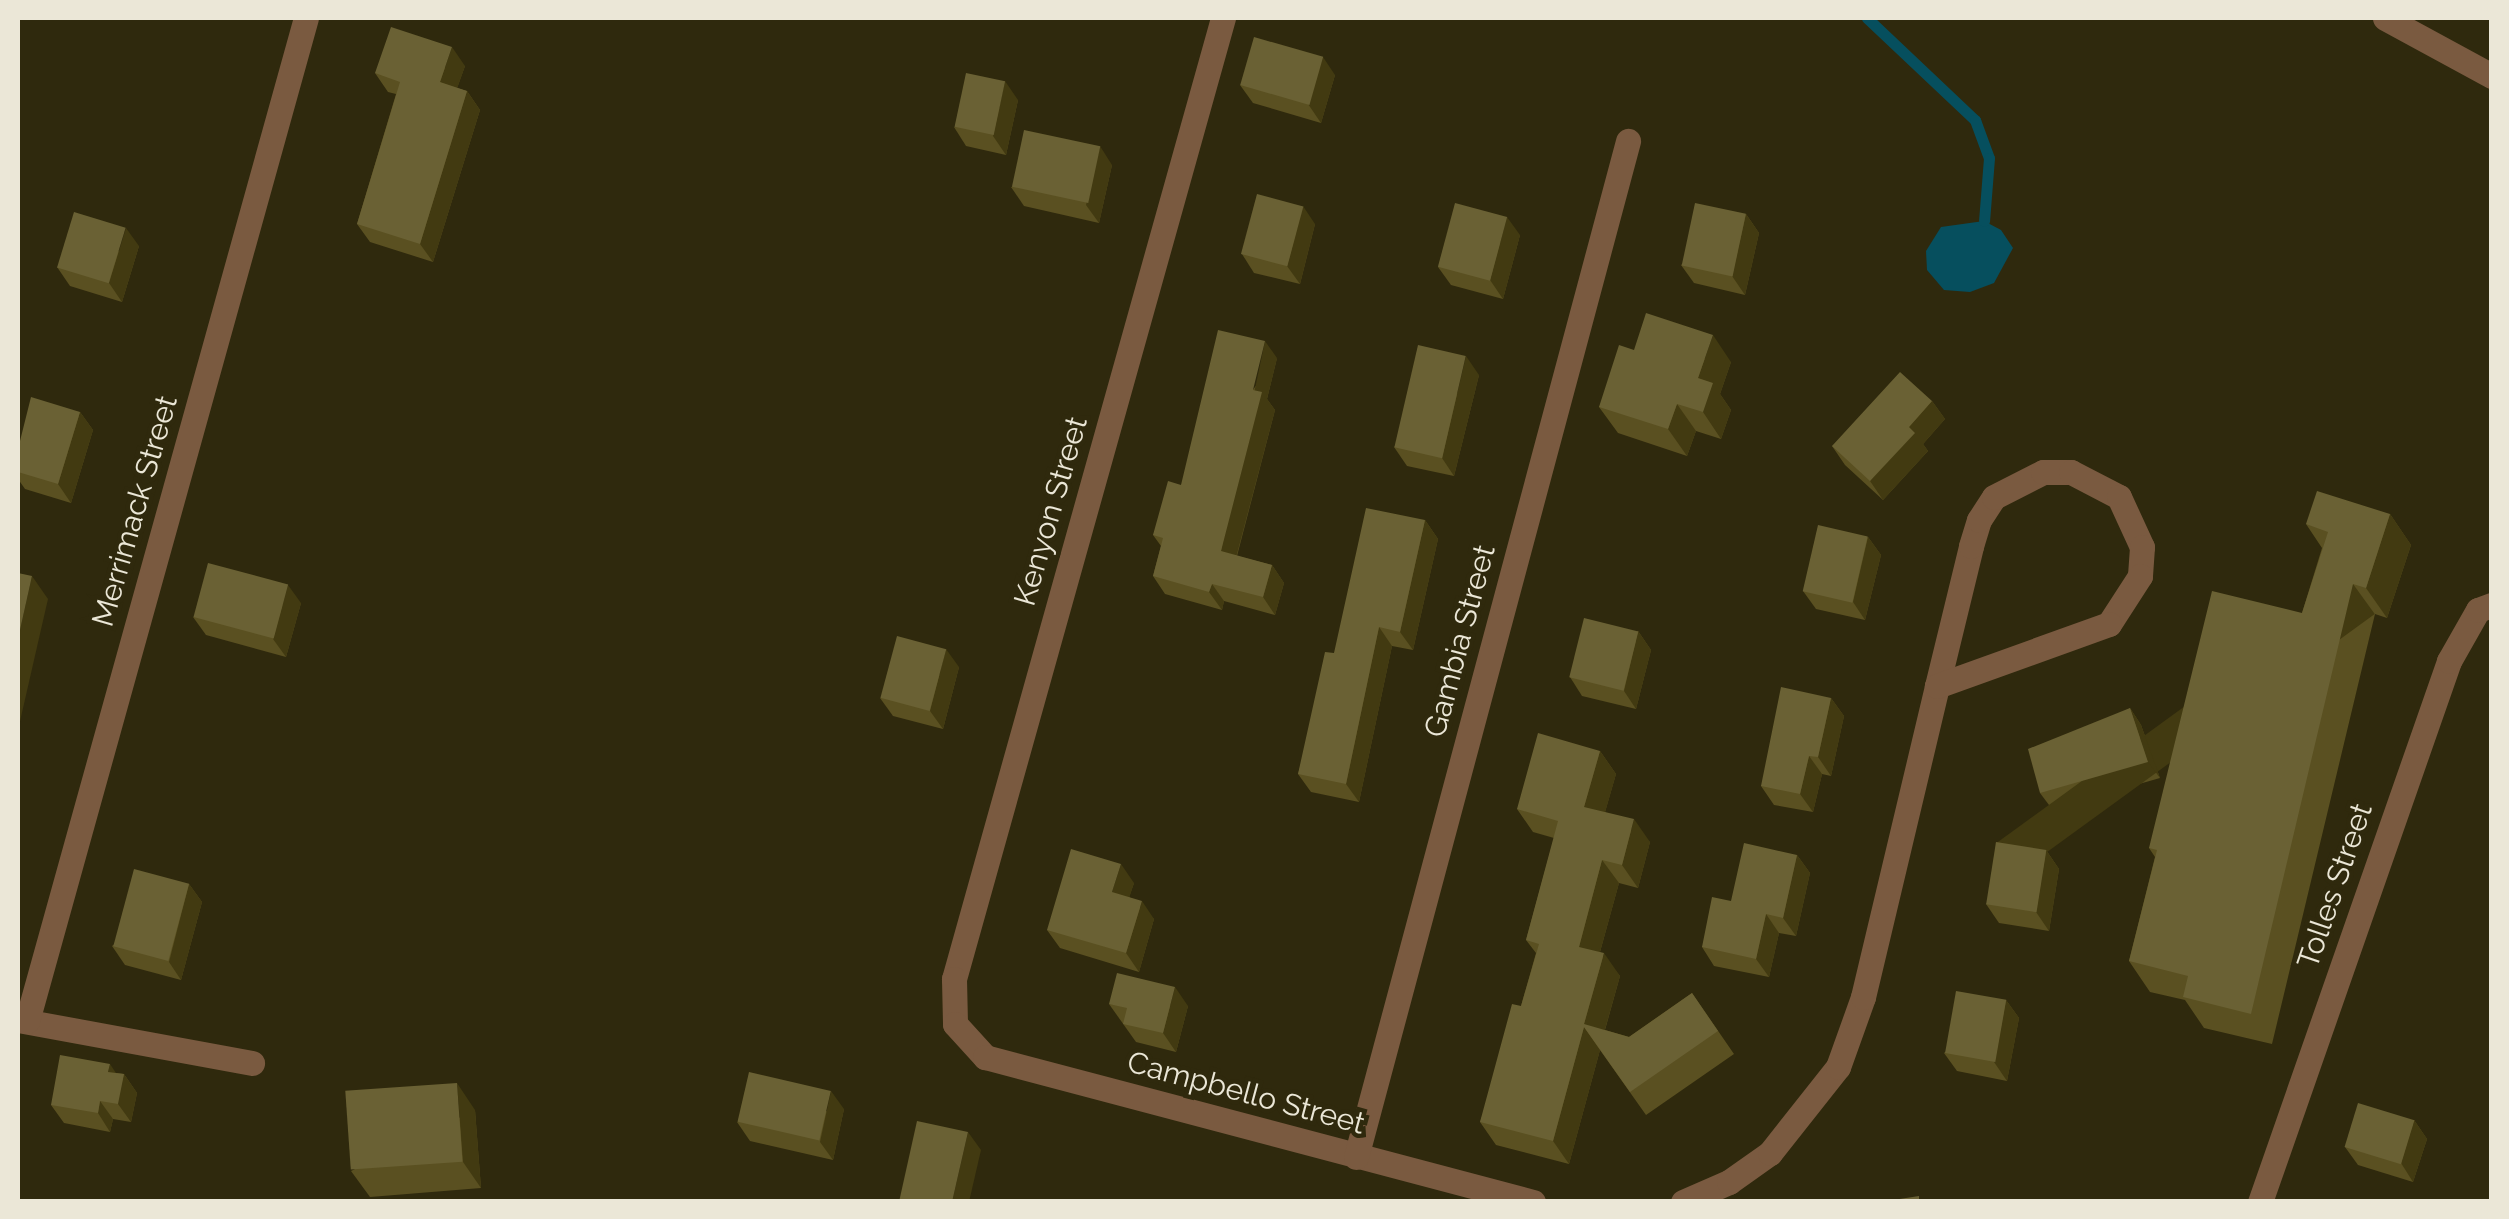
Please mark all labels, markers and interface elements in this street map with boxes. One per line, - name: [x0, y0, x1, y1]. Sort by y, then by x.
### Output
- street label: Merrimack Street: [85, 391, 185, 631]
- street label: Kenyon Street: [1007, 412, 1095, 610]
- street label: Gambia Street: [1417, 541, 1503, 741]
- street label: Tolles Street: [2290, 799, 2380, 973]
- street label: Campbello Street: [1123, 1044, 1369, 1142]

